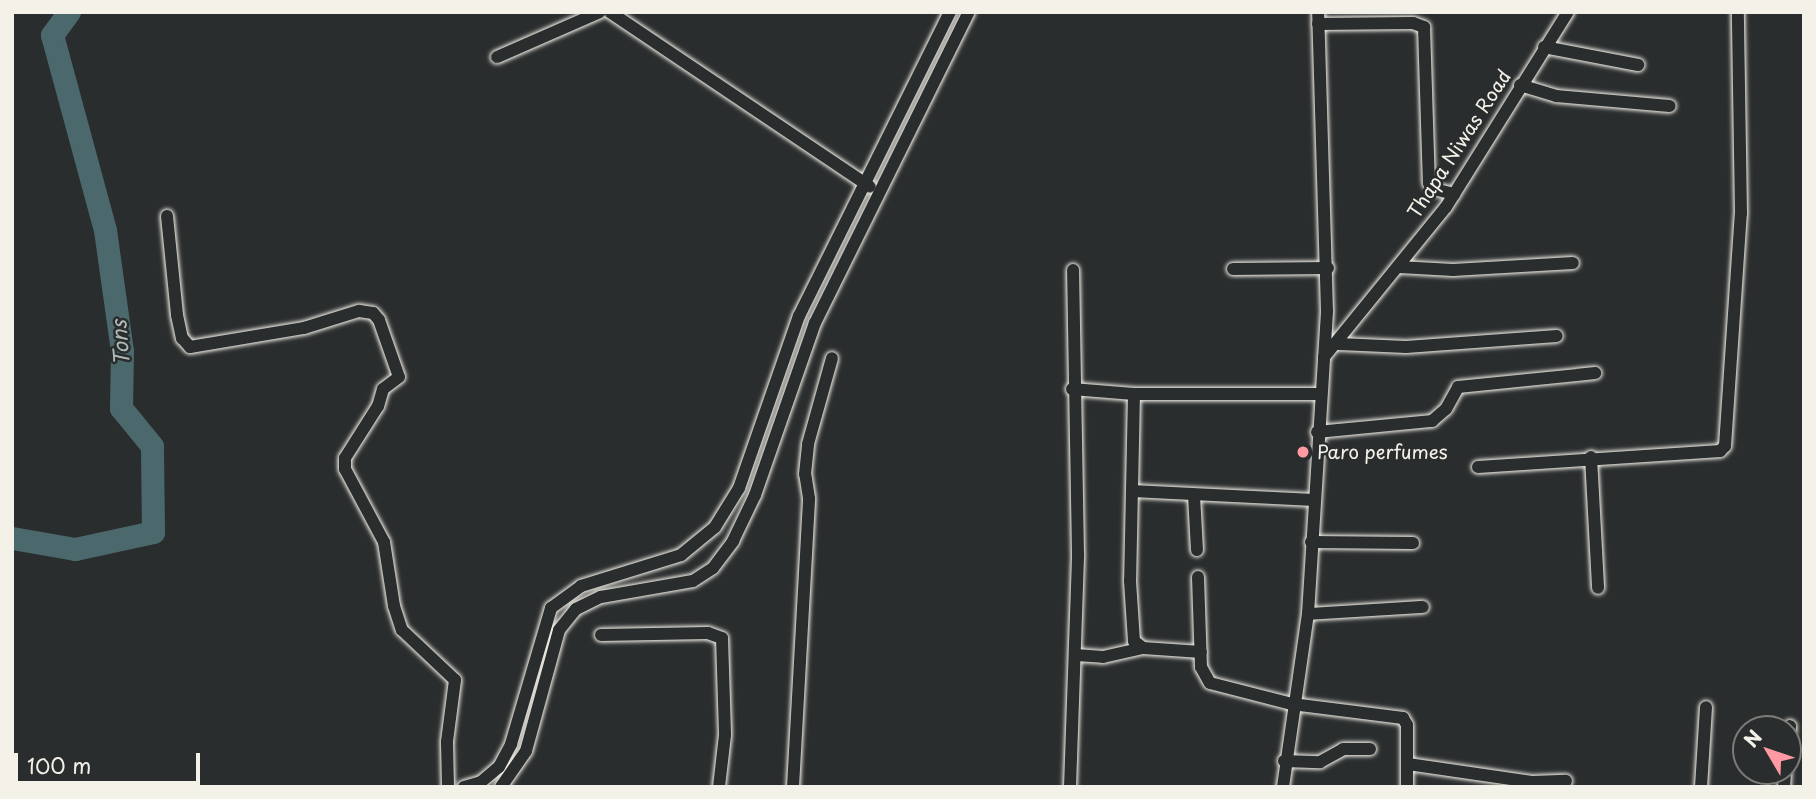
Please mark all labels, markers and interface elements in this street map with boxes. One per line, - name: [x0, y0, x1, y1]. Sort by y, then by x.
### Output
- street label: Thapa Niwas Road: [1403, 66, 1515, 222]
- water label: Tons: [105, 319, 133, 367]
- place label: Paro perfumes: [1317, 441, 1449, 463]
- marker: Paro perfumes: [1295, 444, 1311, 460]
- north arrow: [1732, 715, 1802, 785]
- text: N: [1737, 723, 1768, 753]
- scale bar: [18, 740, 203, 784]
- text: 100 m: [27, 749, 91, 781]

